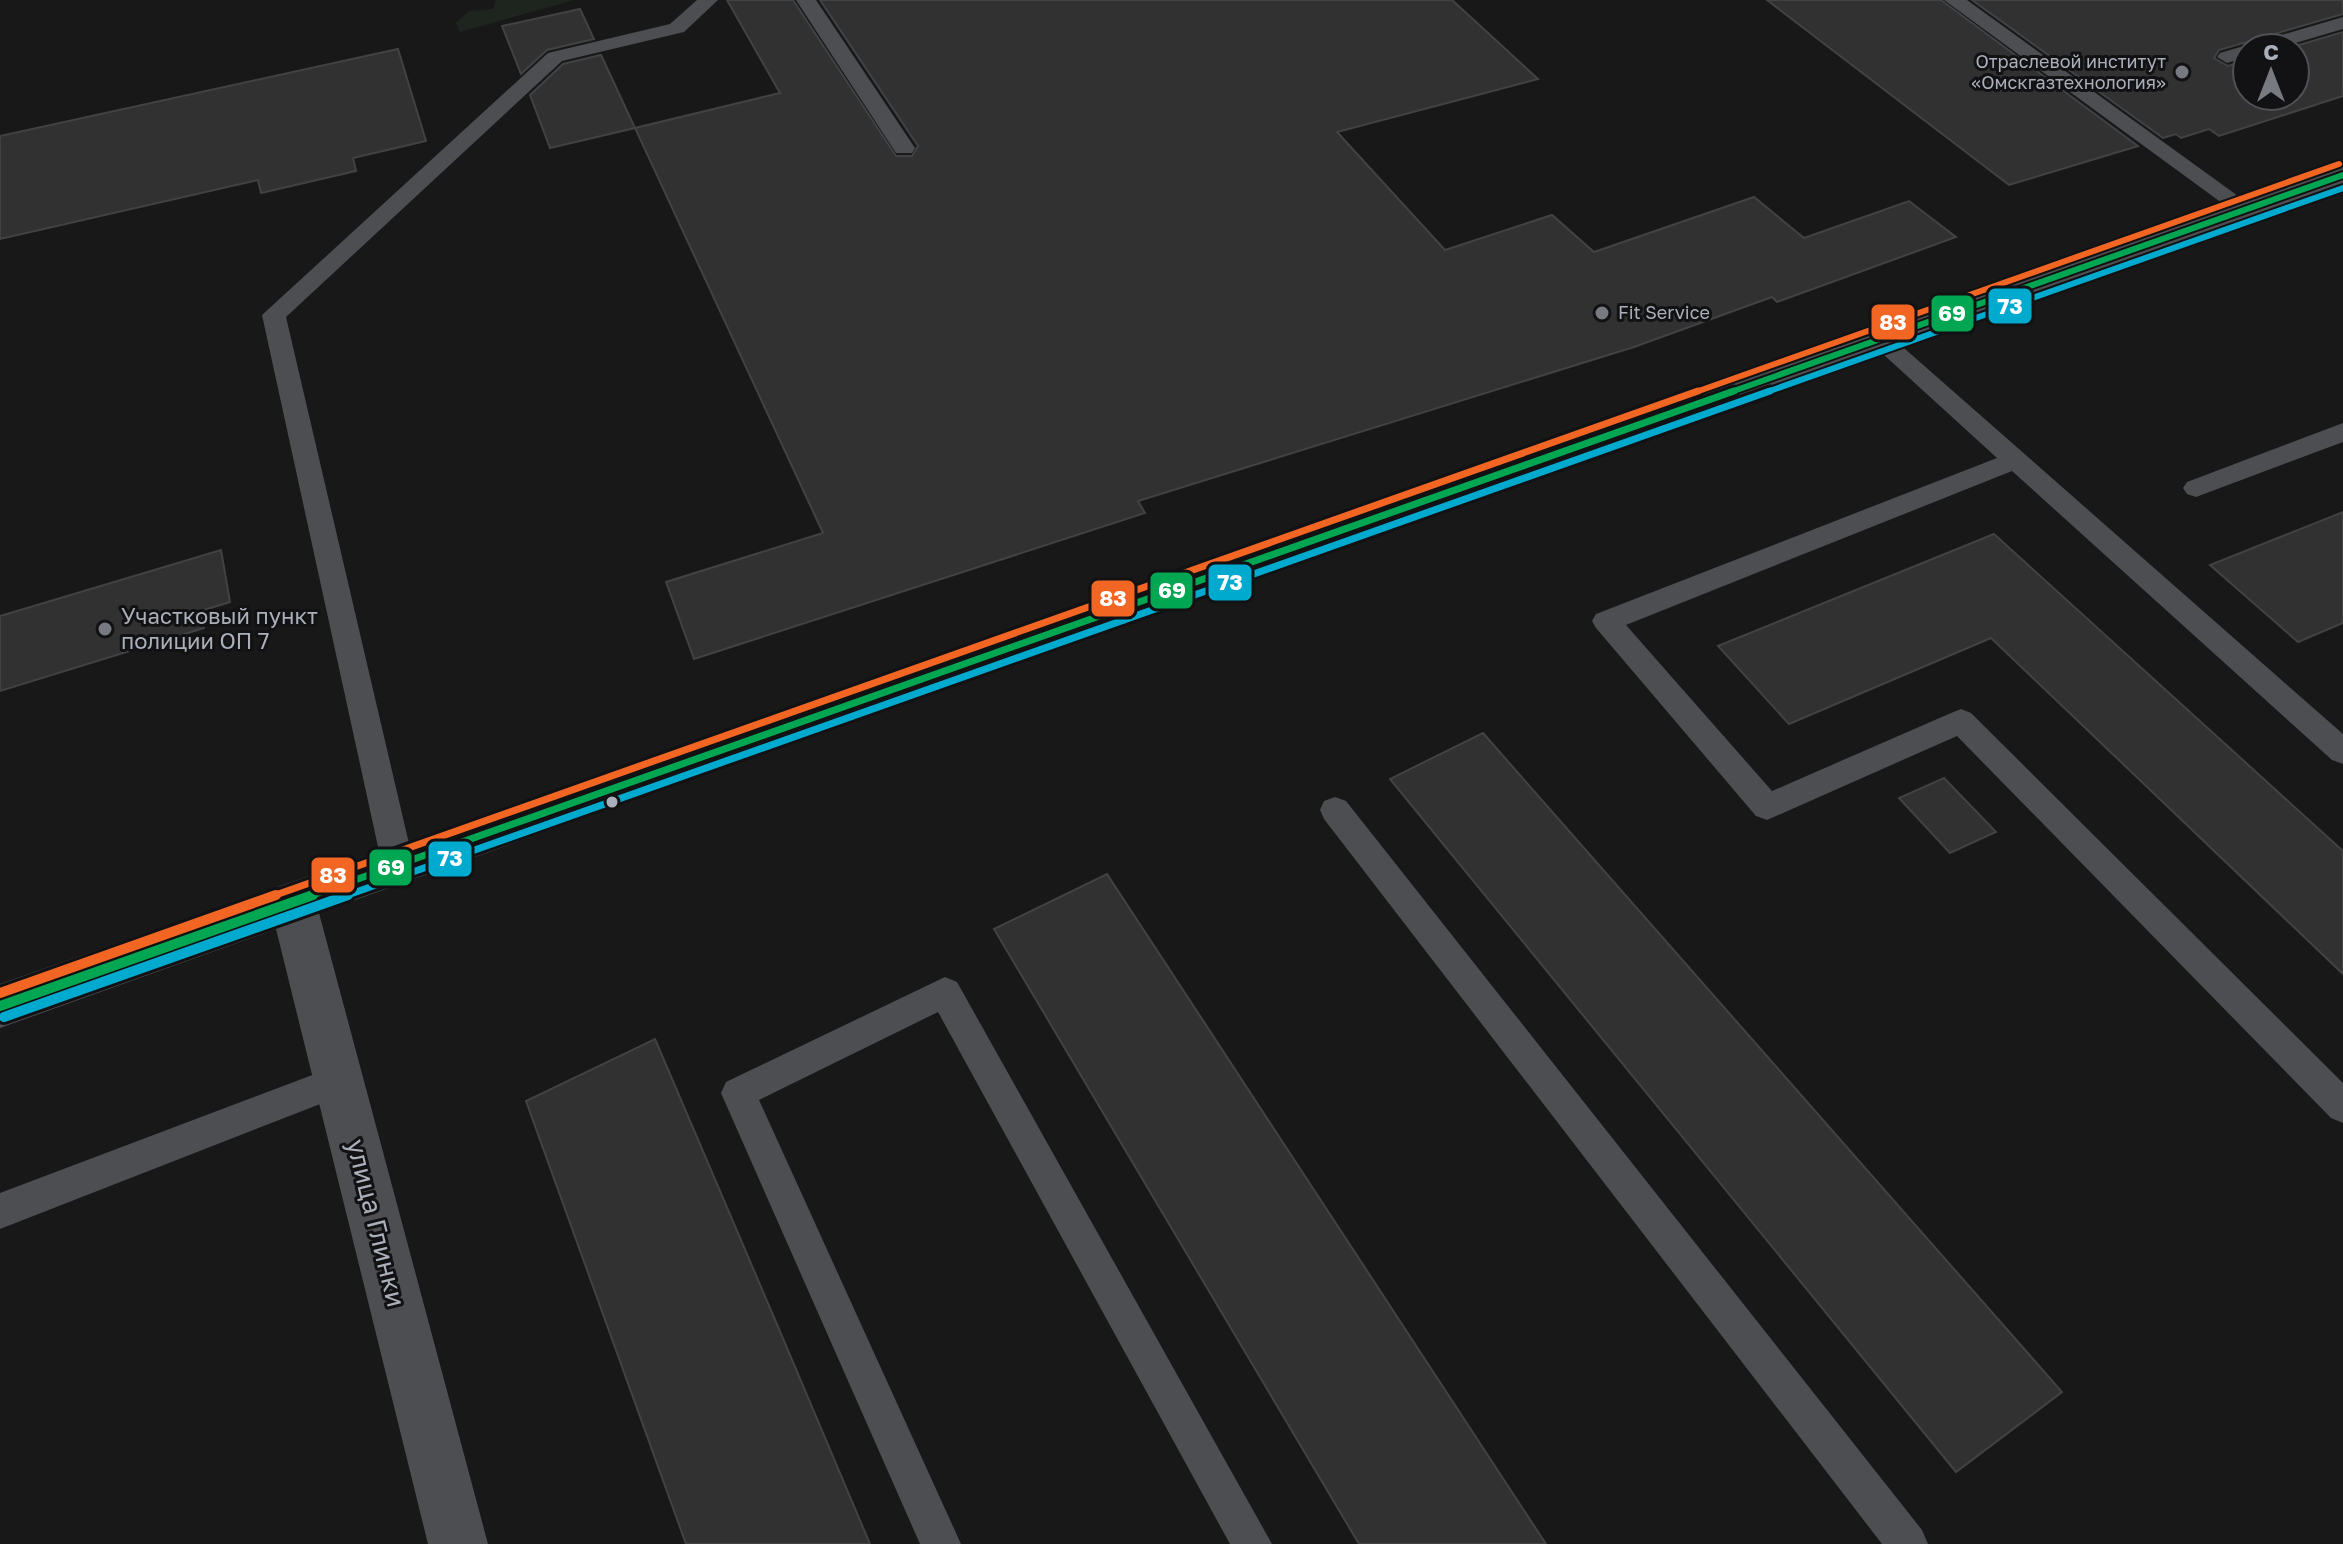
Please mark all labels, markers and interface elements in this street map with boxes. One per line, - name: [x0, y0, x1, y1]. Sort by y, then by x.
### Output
- north arrow: [2231, 32, 2311, 112]
- text: С: [2263, 38, 2279, 65]
- place label: Отраслевой институт «Омскгазтехнология»: [1971, 50, 2166, 93]
- marker: Отраслевой институт «Омскгазтехнология»: [2173, 63, 2191, 81]
- line badge: 73: [1987, 287, 2033, 325]
- text: 73: [1997, 292, 2023, 319]
- line badge: 69: [1930, 294, 1975, 333]
- text: 69: [1938, 299, 1966, 326]
- place label: Fit Service: [1618, 301, 1710, 323]
- line badge: 83: [1870, 303, 1916, 341]
- marker: Fit Service: [1593, 304, 1611, 322]
- text: 83: [1879, 308, 1907, 335]
- line badge: 73: [1207, 563, 1253, 602]
- text: 73: [1217, 568, 1243, 595]
- line badge: 69: [1149, 571, 1194, 610]
- text: 69: [1158, 576, 1186, 603]
- line badge: 83: [1090, 579, 1136, 618]
- text: 83: [1099, 584, 1127, 611]
- place label: Участковый пункт полиции ОП 7: [121, 602, 318, 654]
- marker: Участковый пункт полиции ОП 7: [96, 620, 114, 638]
- unlabelled marker: [604, 794, 620, 810]
- line badge: 73: [427, 840, 473, 878]
- text: 73: [437, 844, 463, 871]
- line badge: 69: [368, 848, 413, 887]
- text: 69: [377, 853, 405, 880]
- line badge: 83: [310, 856, 356, 894]
- text: 83: [319, 861, 347, 888]
- street label: улица Глинки: [341, 1136, 412, 1310]

